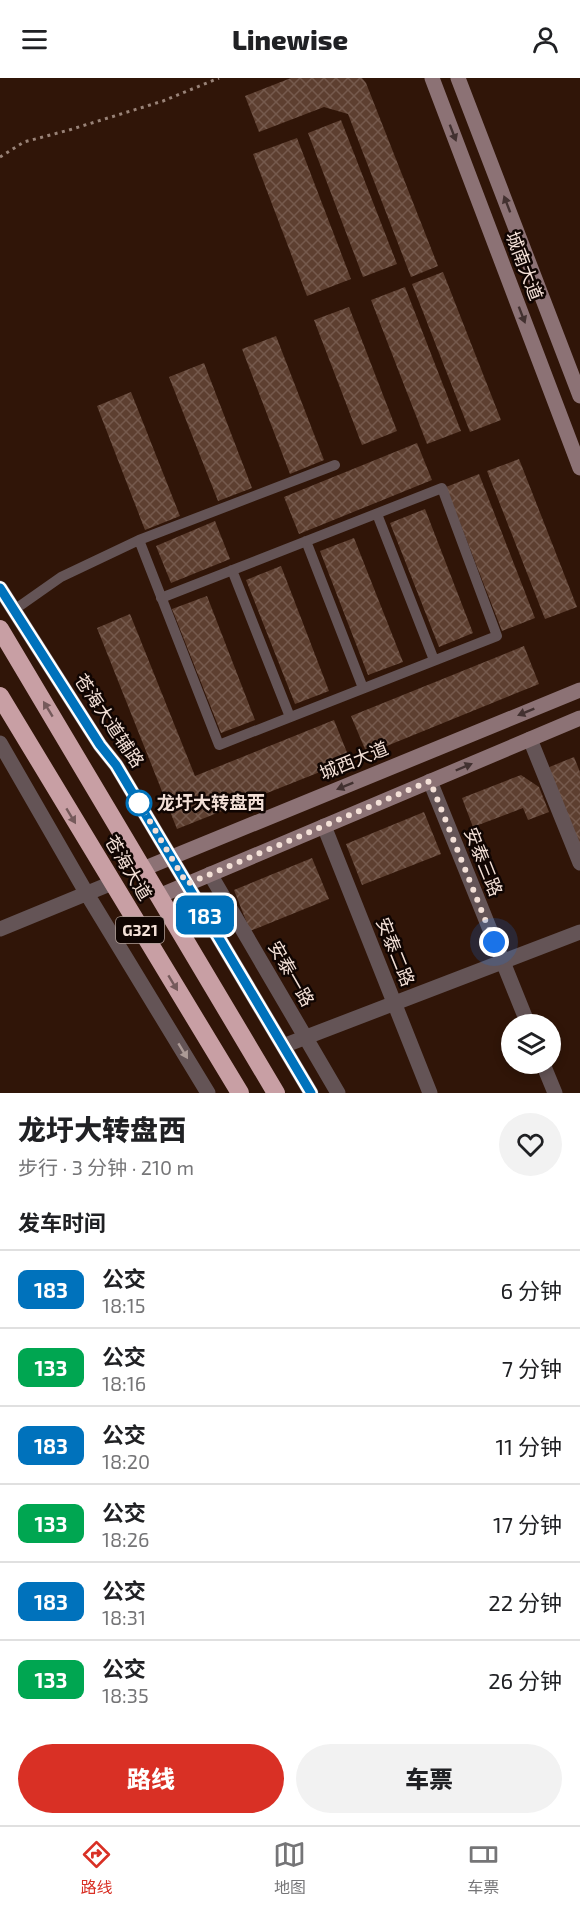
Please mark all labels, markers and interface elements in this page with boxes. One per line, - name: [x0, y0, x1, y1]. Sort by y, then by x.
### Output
- icon: menu: [18, 23, 51, 56]
- text: Linewise: [232, 23, 348, 55]
- icon: person: [529, 23, 562, 56]
- one-way arrow: [449, 124, 458, 142]
- one-way arrow: [501, 195, 511, 213]
- street label: 城南大道: [502, 228, 548, 303]
- one-way arrow: [518, 306, 527, 324]
- street label: 苍海大道辅路: [71, 670, 149, 771]
- one-way arrow: [43, 700, 53, 717]
- one-way arrow: [517, 708, 535, 717]
- street label: 城西大道: [316, 736, 391, 784]
- one-way arrow: [456, 762, 474, 772]
- one-way arrow: [336, 781, 354, 791]
- marker: 龙圩大转盘西: [126, 790, 152, 816]
- place label: 龙圩大转盘西: [157, 791, 265, 813]
- one-way arrow: [66, 808, 77, 824]
- street label: 安泰三路: [460, 824, 508, 899]
- street label: 苍海大道: [101, 831, 157, 904]
- line badge: 183: [170, 896, 240, 934]
- text: 183: [188, 903, 222, 928]
- street label: 安泰二路: [372, 914, 420, 989]
- road number: G321: [116, 917, 164, 943]
- your location: [479, 927, 509, 957]
- street label: 安泰一路: [264, 937, 319, 1010]
- one-way arrow: [167, 975, 178, 991]
- map controls: [501, 1014, 561, 1074]
- button: layers: [501, 1014, 561, 1074]
- one-way arrow: [177, 1043, 188, 1059]
- text: 龙圩大转盘西: [18, 1112, 186, 1146]
- button: heart: [499, 1113, 562, 1176]
- text: 步行 · 3 分钟 · 210 m: [18, 1155, 194, 1179]
- text: 发车时间: [18, 1209, 106, 1235]
- text: 公交: [102, 1265, 146, 1291]
- text: 183: [34, 1277, 68, 1302]
- text: 6 分钟: [501, 1277, 562, 1303]
- text: 18:15: [102, 1293, 146, 1317]
- text: 公交: [102, 1343, 146, 1369]
- text: 133: [35, 1355, 67, 1380]
- text: 7 分钟: [502, 1355, 562, 1381]
- text: 18:16: [102, 1371, 146, 1395]
- text: 公交: [102, 1421, 146, 1447]
- text: 183: [34, 1433, 68, 1458]
- text: 11 分钟: [496, 1433, 562, 1459]
- text: 18:20: [102, 1449, 150, 1473]
- text: 公交: [102, 1499, 146, 1525]
- text: 133: [35, 1511, 67, 1536]
- text: 17 分钟: [493, 1511, 562, 1537]
- text: 18:26: [102, 1527, 150, 1551]
- text: 公交: [102, 1577, 146, 1603]
- text: 183: [34, 1589, 68, 1614]
- text: 22 分钟: [488, 1589, 562, 1615]
- text: 18:31: [102, 1605, 146, 1629]
- text: 公交: [102, 1655, 146, 1681]
- text: 133: [35, 1667, 67, 1692]
- text: 26 分钟: [488, 1667, 562, 1693]
- text: 18:35: [102, 1683, 149, 1707]
- button: 路线: [18, 1744, 284, 1813]
- button: 车票: [296, 1744, 562, 1813]
- tab: 路线: [80, 1838, 113, 1898]
- tab: 地图: [273, 1838, 306, 1898]
- tab: 车票: [467, 1838, 500, 1898]

